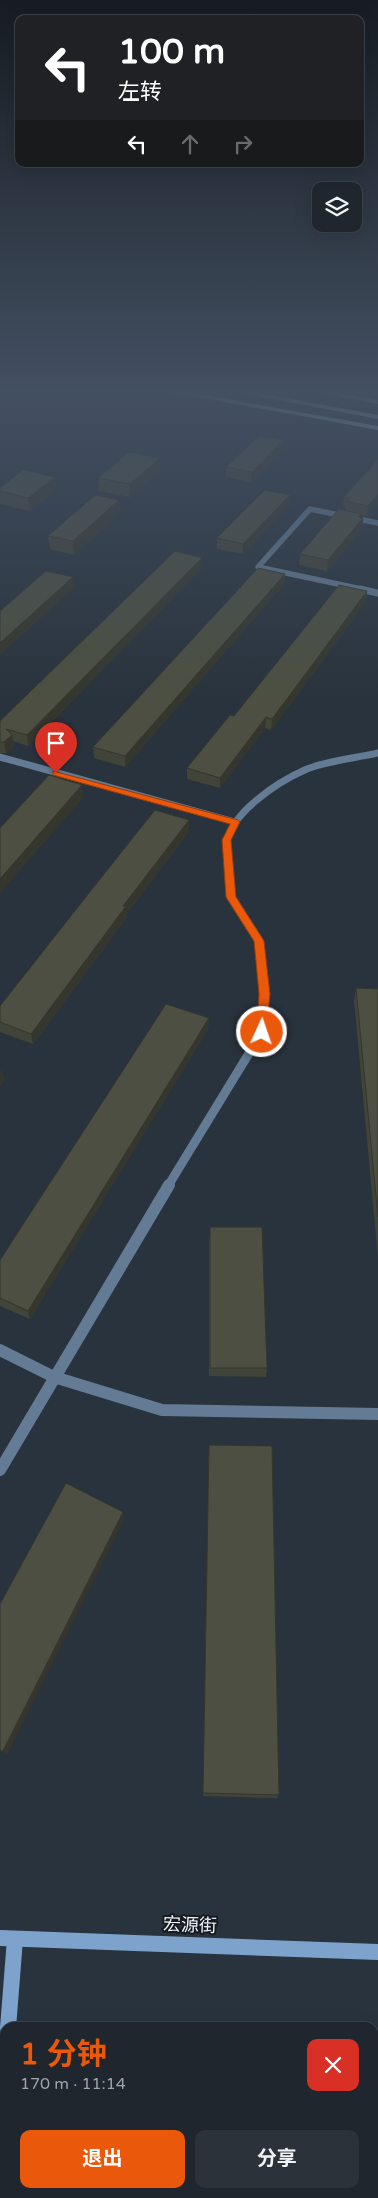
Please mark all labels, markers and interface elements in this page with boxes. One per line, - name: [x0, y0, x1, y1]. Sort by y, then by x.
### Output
- text: 100 m: [118, 31, 225, 73]
- icon: left: [35, 35, 100, 100]
- text: 左转: [118, 79, 162, 105]
- icon: left: [123, 130, 151, 158]
- icon: ahead: [176, 130, 204, 158]
- icon: right: [229, 130, 257, 158]
- map controls: [312, 182, 362, 232]
- button: layers: [312, 182, 362, 232]
- pin: [35, 722, 77, 773]
- icon: arrive: [42, 729, 70, 757]
- position arrow: [235, 1005, 287, 1057]
- street label: 宏源街: [163, 1913, 217, 1937]
- text: 1 分钟: [20, 2036, 107, 2073]
- button: close: [307, 2039, 359, 2091]
- text: 170 m · 11:14: [20, 2074, 126, 2094]
- button: 退出: [20, 2130, 185, 2188]
- button: 分享: [195, 2130, 359, 2188]

